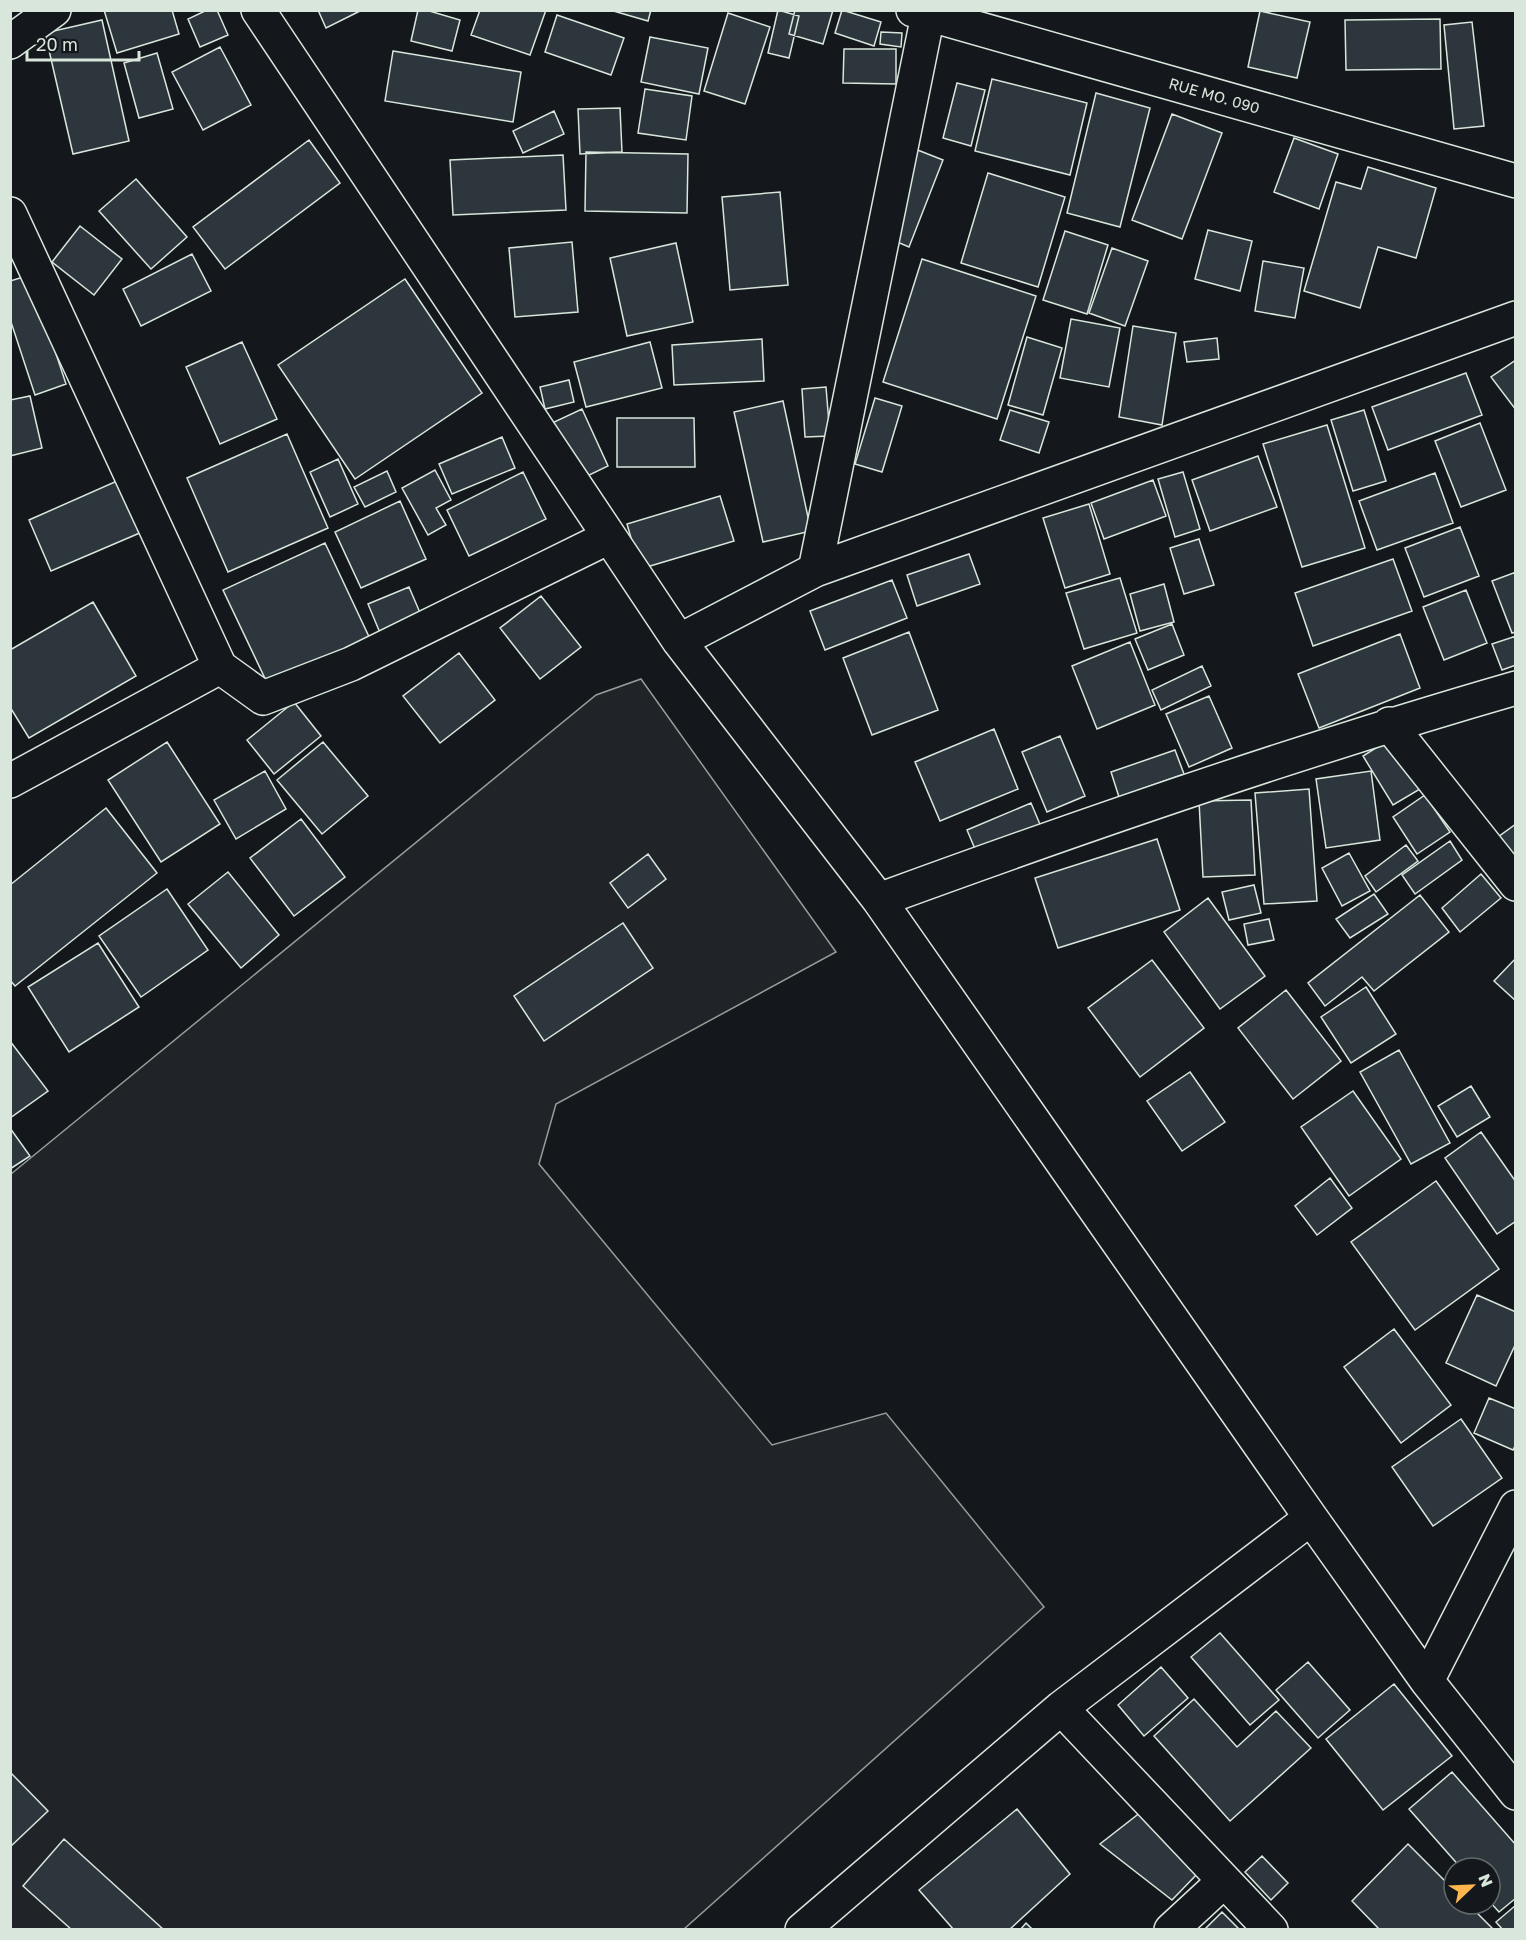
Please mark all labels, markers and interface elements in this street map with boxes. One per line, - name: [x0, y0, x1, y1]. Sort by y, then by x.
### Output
- scale bar: [27, 24, 140, 62]
- text: 20 m: [36, 33, 78, 55]
- street label: RUE MO. 090: [1167, 73, 1262, 117]
- north arrow: [1442, 1856, 1502, 1916]
- text: N: [1474, 1871, 1497, 1890]

